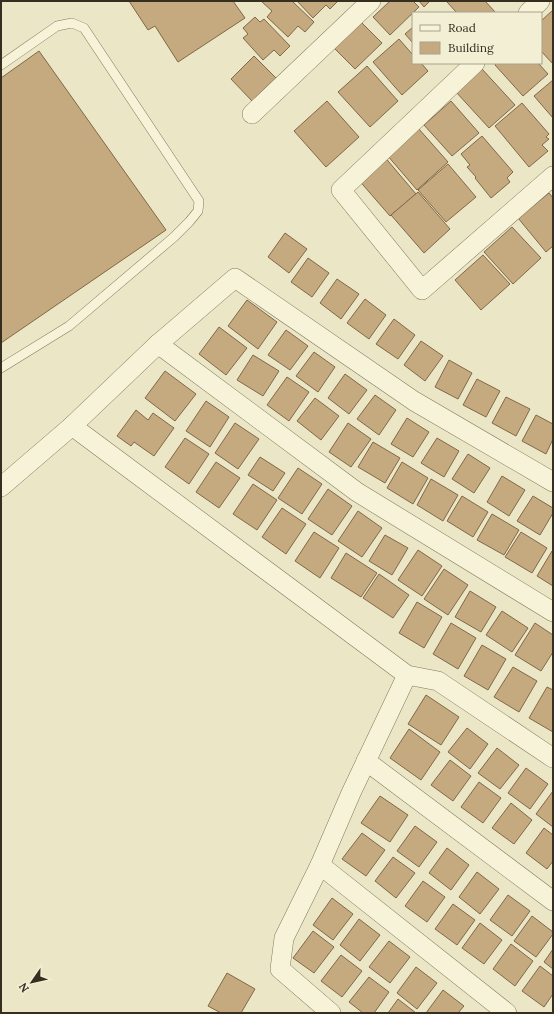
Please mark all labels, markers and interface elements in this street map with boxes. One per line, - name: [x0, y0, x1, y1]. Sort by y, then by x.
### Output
- legend: [412, 12, 542, 64]
- text: Road: [448, 20, 476, 35]
- text: Building: [448, 40, 494, 55]
- north arrow: [12, 962, 52, 1002]
- text: N: [15, 980, 32, 995]

